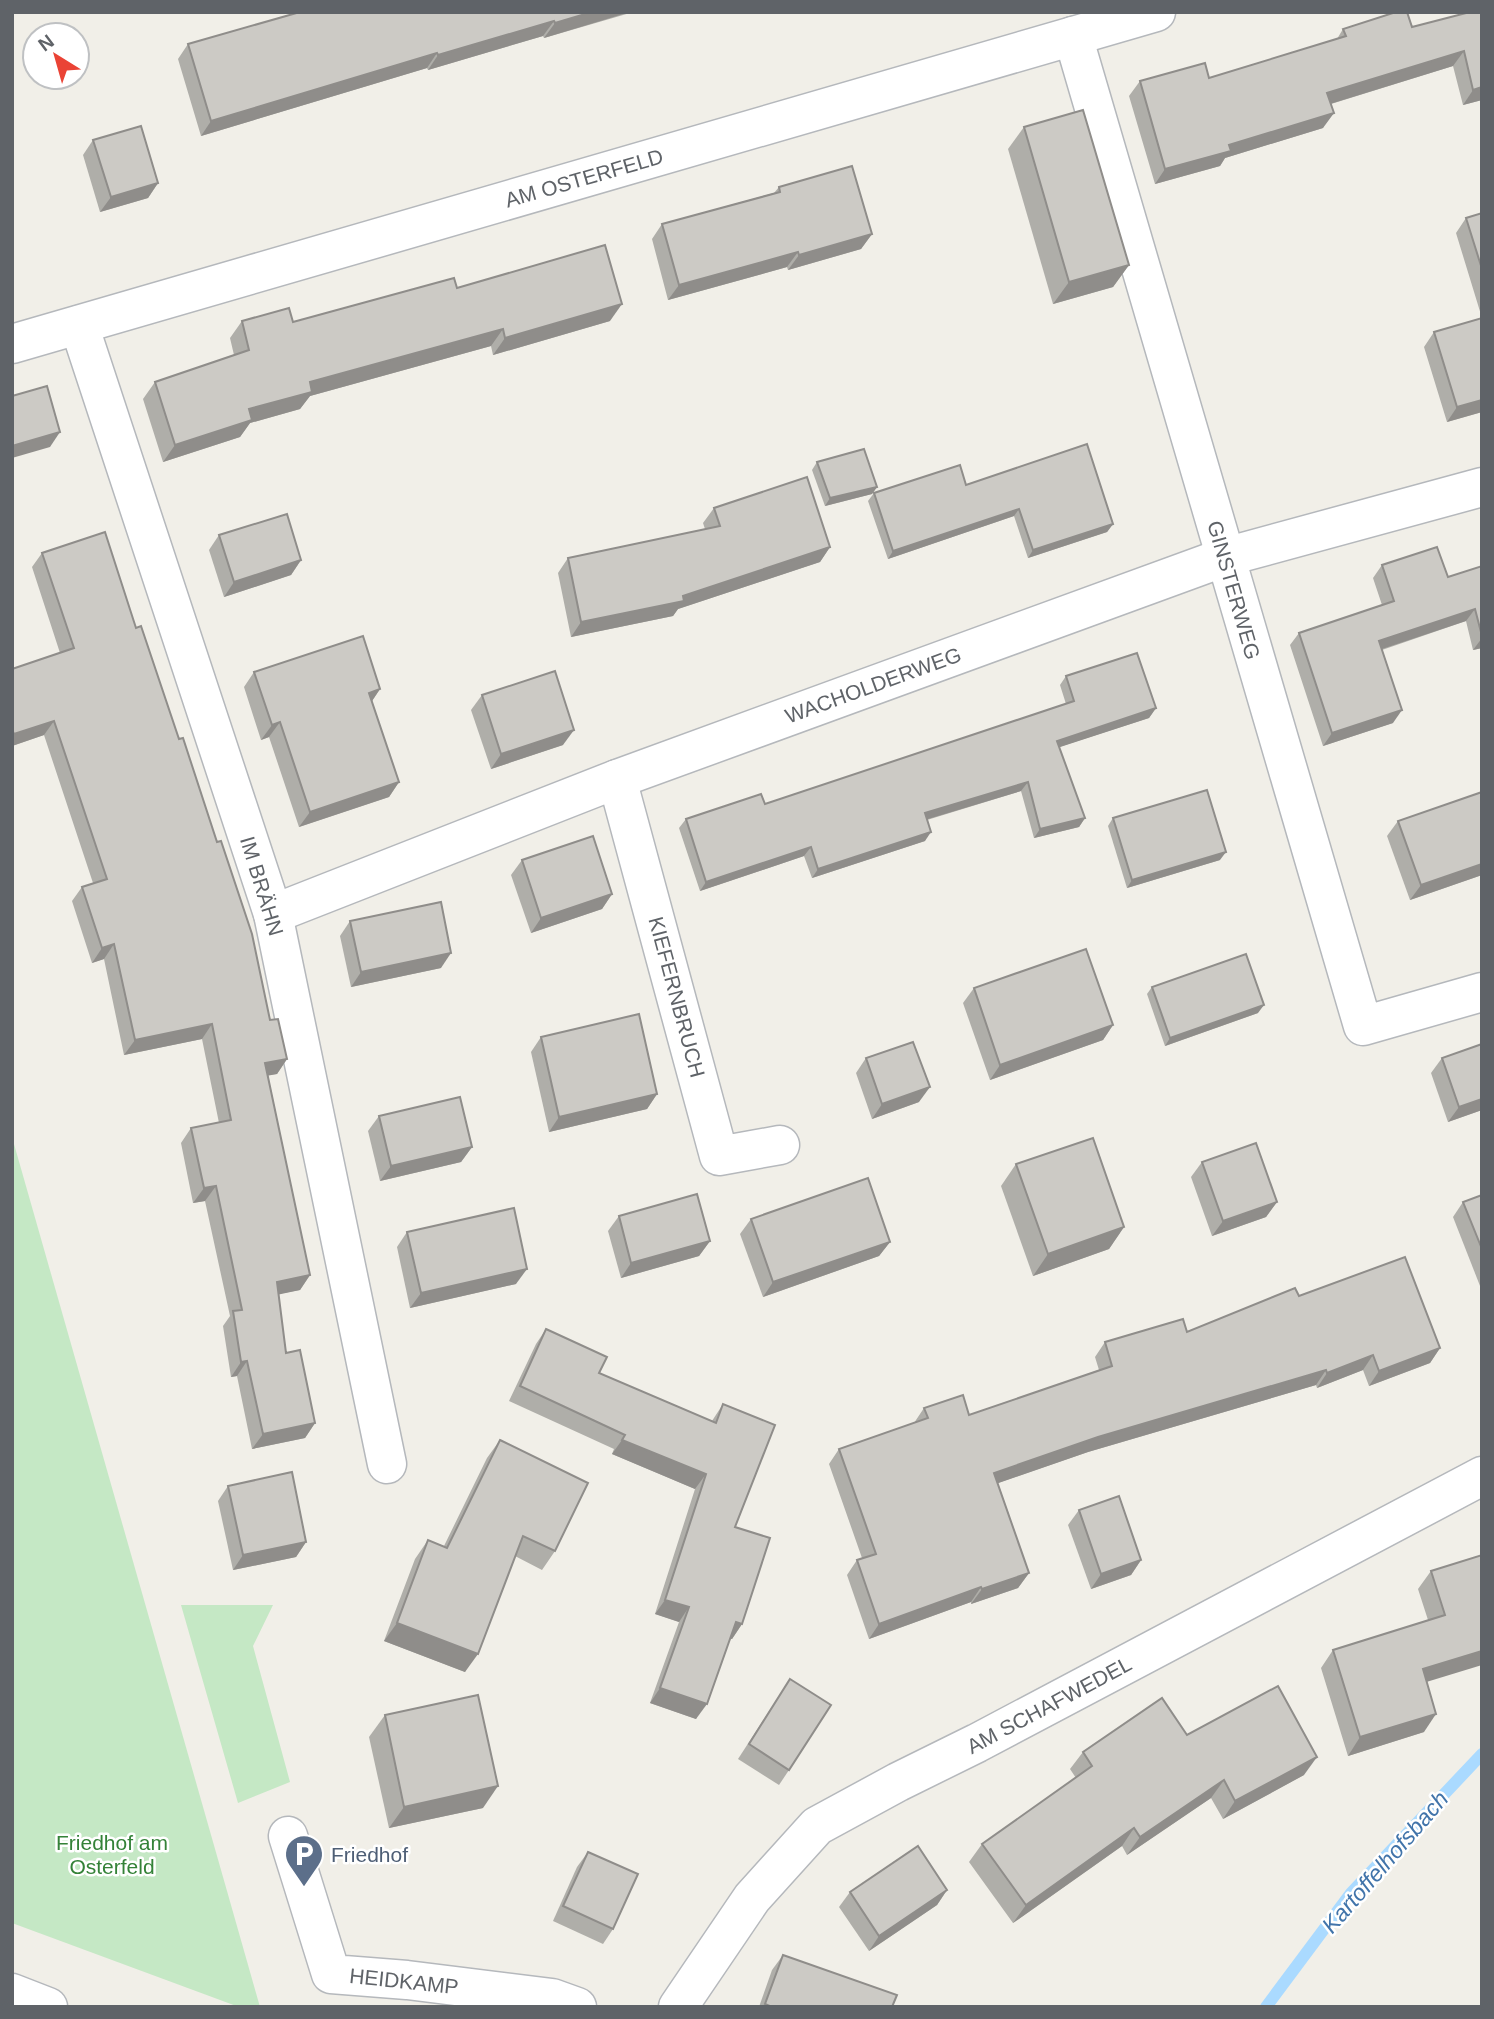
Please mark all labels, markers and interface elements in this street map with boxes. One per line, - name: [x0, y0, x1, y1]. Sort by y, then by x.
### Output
- north arrow: [21, 21, 91, 91]
- text: N: [34, 30, 58, 55]
- street label: AM OSTERFELD: [502, 144, 666, 212]
- street label: GINSTERWEG: [1203, 518, 1265, 662]
- street label: WACHOLDERWEG: [782, 642, 964, 728]
- street label: IM BRÄHN: [236, 834, 288, 938]
- street label: KIEFERNBRUCH: [644, 914, 710, 1080]
- street label: AM SCHAFWEDEL: [963, 1652, 1135, 1758]
- water label: Kartoffelhofsbach: [1316, 1786, 1454, 1938]
- park label: Friedhof am Osterfeld: [56, 1831, 168, 1878]
- parking icon: Friedhof: [283, 1833, 325, 1888]
- place label: Friedhof: [331, 1843, 408, 1866]
- street label: HEIDKAMP: [348, 1964, 460, 1998]

